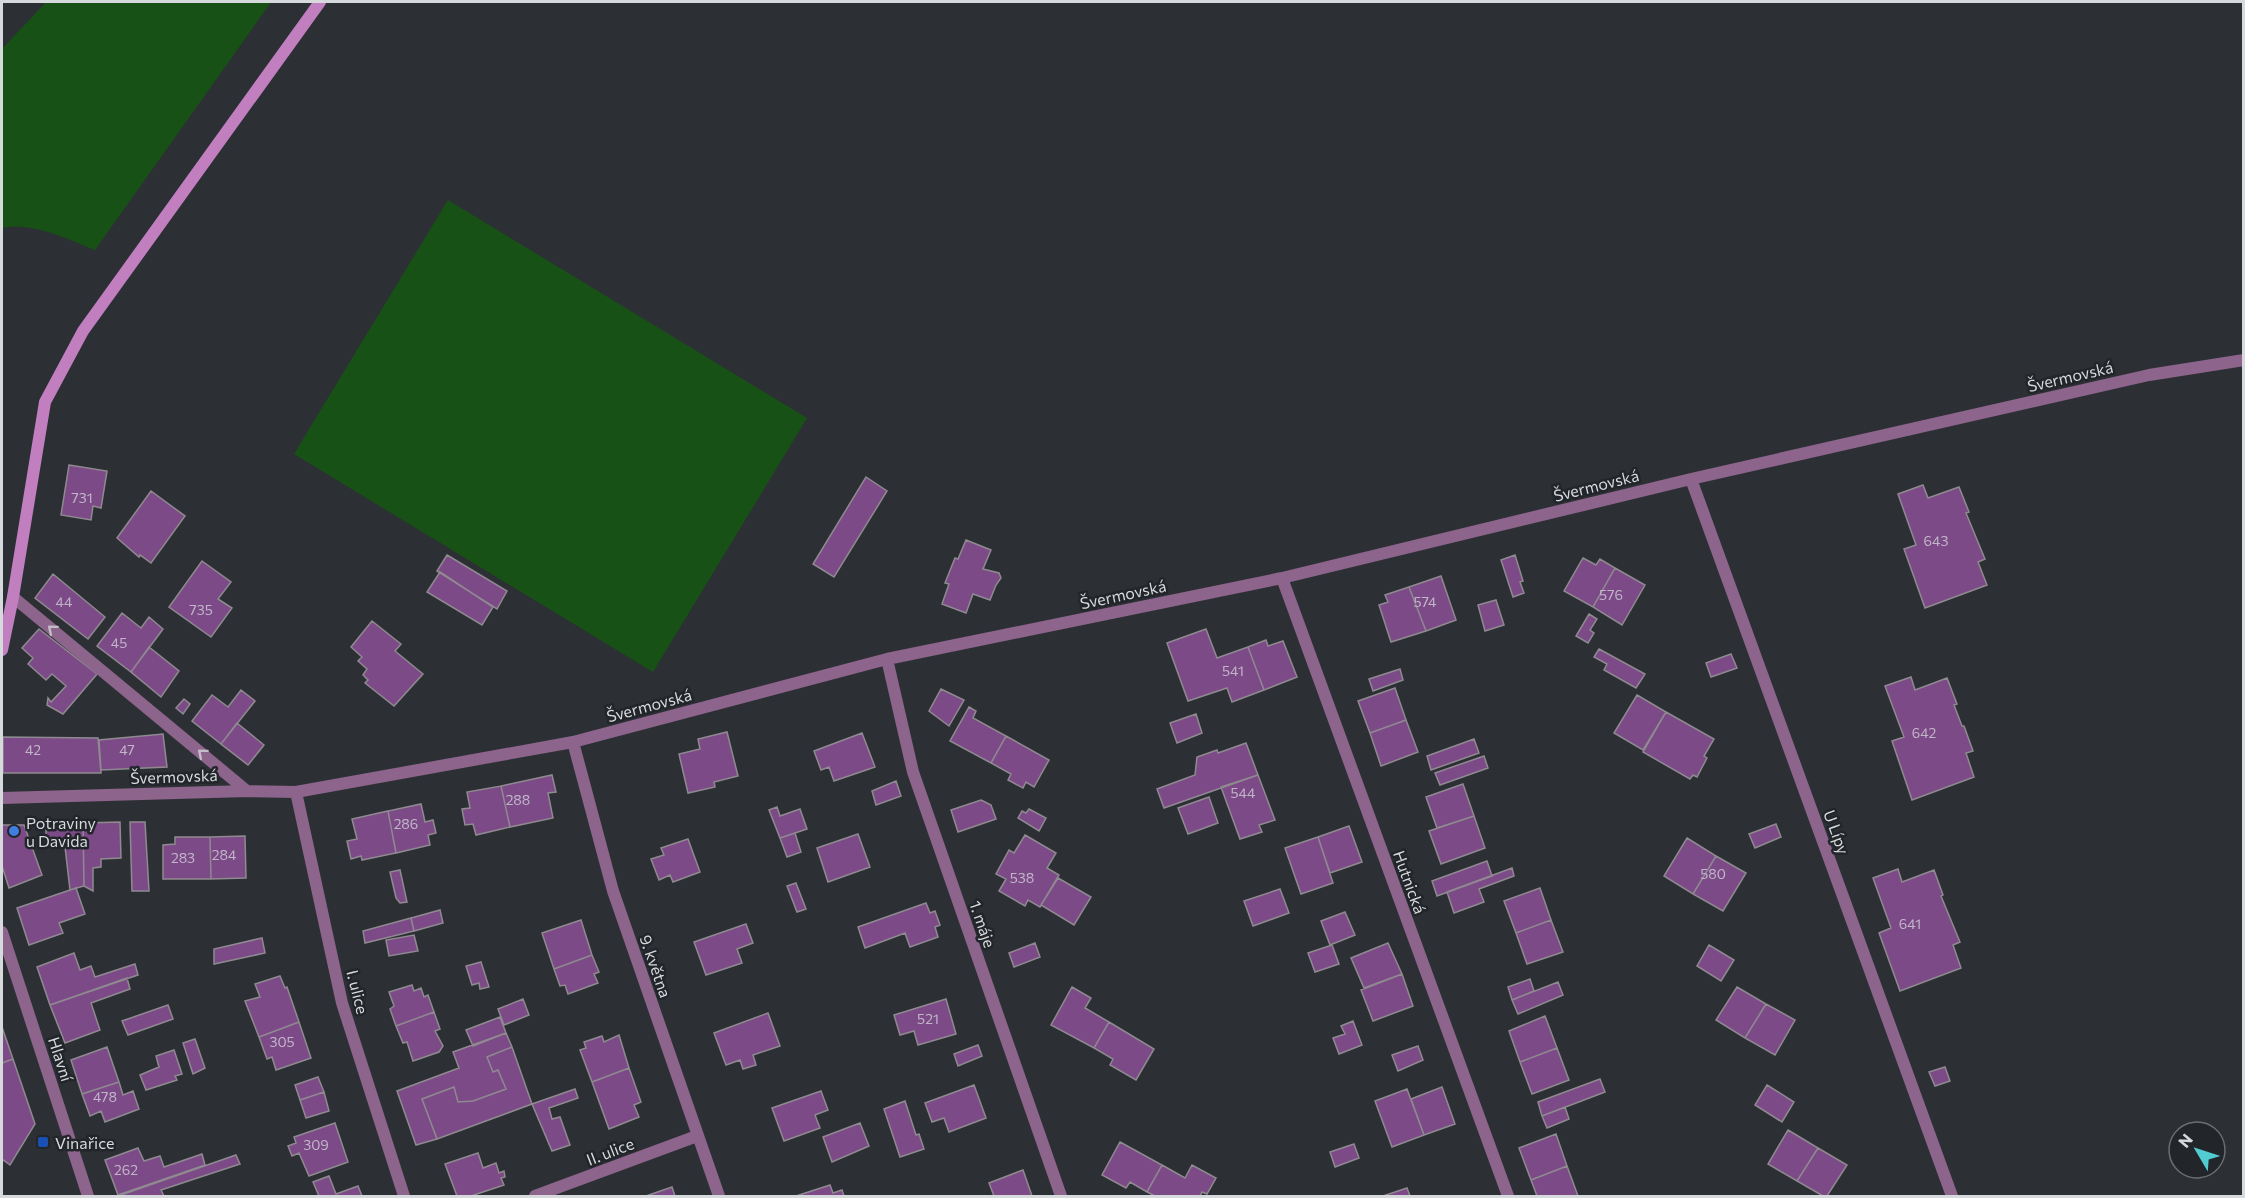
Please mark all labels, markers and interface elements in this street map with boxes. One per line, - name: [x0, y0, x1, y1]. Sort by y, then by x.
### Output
- street label: Švermovská: [2025, 357, 2115, 395]
- street label: Švermovská: [1551, 465, 1641, 505]
- house number: 731: [71, 489, 93, 506]
- house number: 643: [1924, 532, 1948, 549]
- street label: Švermovská: [1078, 576, 1168, 612]
- house number: 576: [1599, 586, 1623, 603]
- house number: 44: [56, 593, 73, 610]
- house number: 574: [1414, 593, 1437, 610]
- house number: 735: [189, 601, 213, 618]
- one-way arrow: [48, 625, 59, 636]
- house number: 45: [111, 634, 127, 651]
- house number: 541: [1222, 662, 1244, 679]
- street label: Švermovská: [604, 685, 694, 725]
- house number: 642: [1912, 724, 1936, 741]
- house number: 42: [25, 741, 41, 758]
- house number: 47: [119, 741, 135, 758]
- one-way arrow: [198, 750, 209, 761]
- street label: Švermovská: [130, 765, 218, 787]
- house number: 544: [1231, 784, 1256, 801]
- house number: 288: [506, 791, 530, 808]
- street label: U Lípy: [1820, 807, 1854, 857]
- place label: Potraviny u Davida: [26, 813, 96, 850]
- house number: 286: [394, 815, 418, 832]
- marker: Potraviny u Davida: [7, 824, 21, 838]
- house number: 284: [212, 846, 237, 863]
- street label: Hutnická: [1390, 848, 1430, 916]
- house number: 283: [171, 849, 195, 866]
- house number: 580: [1700, 865, 1726, 882]
- house number: 538: [1010, 869, 1034, 886]
- street label: 1. máje: [966, 898, 1000, 950]
- house number: 641: [1899, 915, 1921, 932]
- street label: 9. května: [636, 932, 676, 1000]
- street label: I. ulice: [343, 968, 373, 1016]
- house number: 521: [917, 1010, 939, 1027]
- house number: 305: [269, 1033, 295, 1050]
- street label: Hlavní: [45, 1034, 77, 1085]
- house number: 478: [93, 1088, 117, 1105]
- north arrow: [2167, 1120, 2227, 1180]
- text: N: [2174, 1130, 2196, 1151]
- place label: Vinařice: [55, 1133, 115, 1152]
- street label: II. ulice: [584, 1133, 636, 1169]
- marker: Vinařice: [36, 1135, 50, 1149]
- house number: 309: [303, 1136, 329, 1153]
- house number: 262: [114, 1161, 138, 1178]

